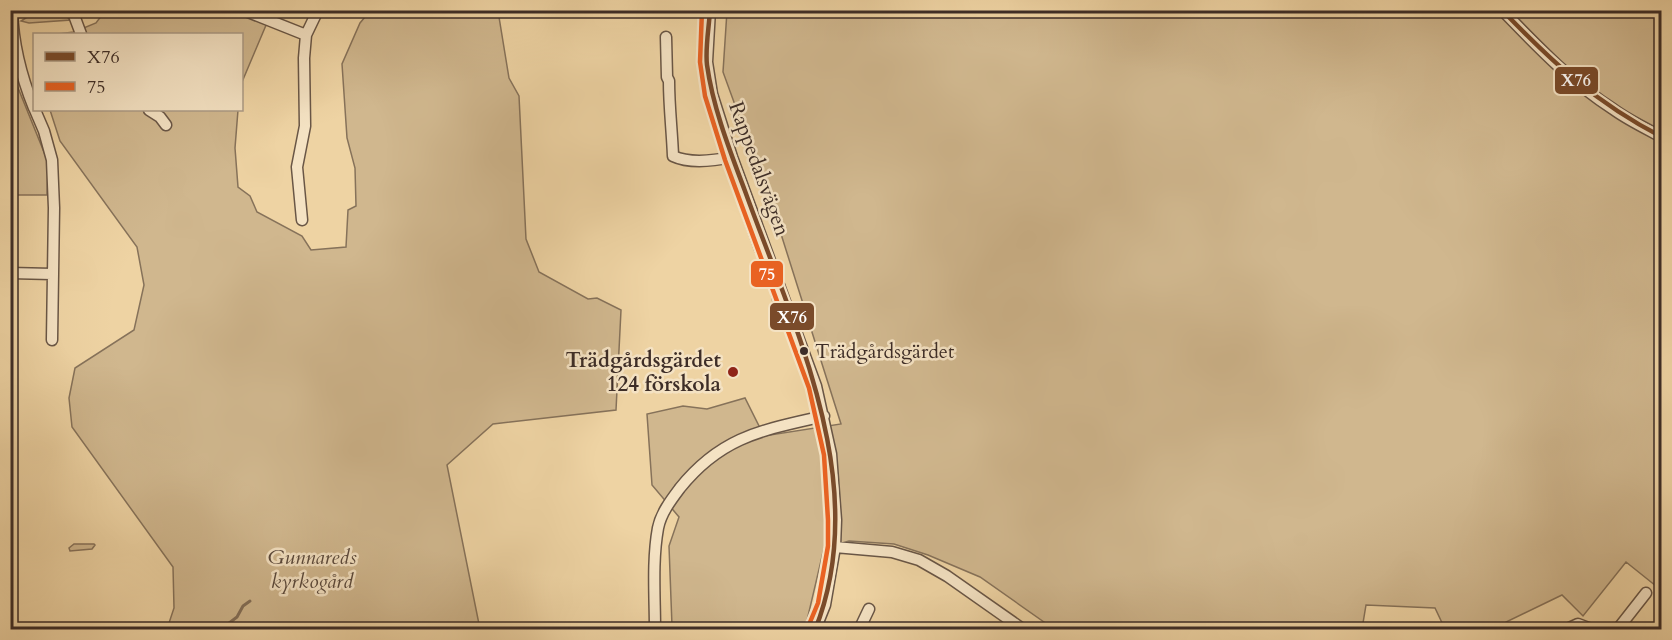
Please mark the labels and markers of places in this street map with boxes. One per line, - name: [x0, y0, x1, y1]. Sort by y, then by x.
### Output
- place label: Trädgårdsgärdet: [815, 338, 955, 365]
- marker: Trädgårdsgärdet: [798, 345, 810, 357]
- place label: Trädgårdsgärdet 124 förskola: [565, 346, 722, 399]
- marker: Trädgårdsgärdet 124 förskola: [726, 365, 740, 379]

